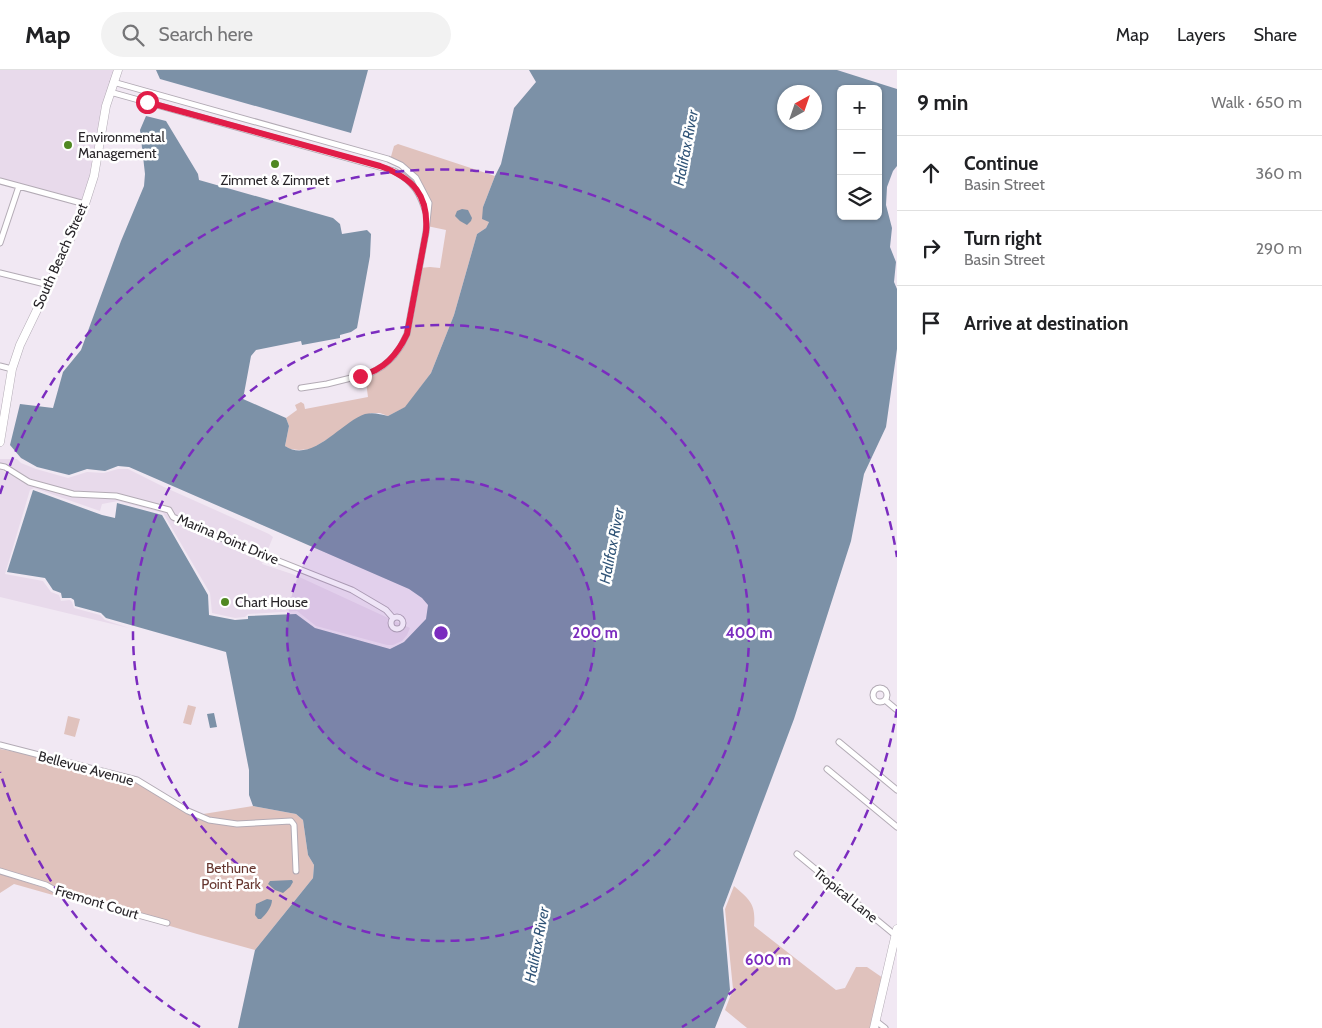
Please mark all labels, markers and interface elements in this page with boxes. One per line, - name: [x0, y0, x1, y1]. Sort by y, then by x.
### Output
- search box: [101, 12, 451, 57]
- text: Map: [25, 20, 71, 49]
- icon: search: [119, 21, 147, 49]
- text: Search here: [159, 23, 253, 46]
- text: Map: [1116, 24, 1149, 46]
- text: Layers: [1177, 24, 1226, 46]
- text: Share: [1254, 24, 1297, 46]
- north arrow: [777, 85, 822, 130]
- map controls: [837, 85, 882, 220]
- button: +: [837, 85, 882, 130]
- text: 9 min: [917, 90, 968, 115]
- route start: [136, 91, 159, 114]
- text: Walk · 650 m: [1211, 93, 1302, 112]
- water label: Halifax River: [670, 107, 702, 187]
- place label: Environmental Management: [78, 128, 165, 162]
- button: −: [837, 130, 882, 175]
- marker: Environmental Management: [62, 139, 74, 151]
- text: Continue: [964, 152, 1038, 175]
- marker: Zimmet & Zimmet: [269, 158, 281, 170]
- icon: ahead: [917, 159, 945, 187]
- text: 360 m: [1255, 164, 1302, 183]
- place label: Zimmet & Zimmet: [221, 171, 330, 189]
- button: layers: [837, 175, 882, 220]
- text: Basin Street: [964, 175, 1045, 194]
- street label: South Beach Street: [29, 200, 92, 312]
- text: Turn right: [964, 227, 1042, 250]
- icon: right: [917, 234, 945, 262]
- text: 290 m: [1256, 239, 1302, 258]
- text: Basin Street: [964, 250, 1045, 269]
- icon: arrive: [917, 309, 945, 337]
- text: Arrive at destination: [964, 312, 1128, 335]
- route end: [349, 365, 372, 388]
- water label: Halifax River: [596, 505, 628, 585]
- street label: Marina Point Drive: [175, 510, 281, 568]
- place label: Chart House: [235, 593, 308, 611]
- marker: Chart House: [219, 596, 231, 608]
- centre of rings: [432, 624, 450, 642]
- text: 200 m: [572, 624, 618, 642]
- text: 400 m: [726, 624, 772, 642]
- street label: Bellevue Avenue: [36, 747, 136, 789]
- park label: Bethune Point Park: [201, 859, 261, 893]
- street label: Tropical Lane: [810, 864, 882, 926]
- street label: Fremont Court: [53, 881, 141, 923]
- water label: Halifax River: [521, 904, 553, 984]
- text: 600 m: [745, 951, 791, 969]

